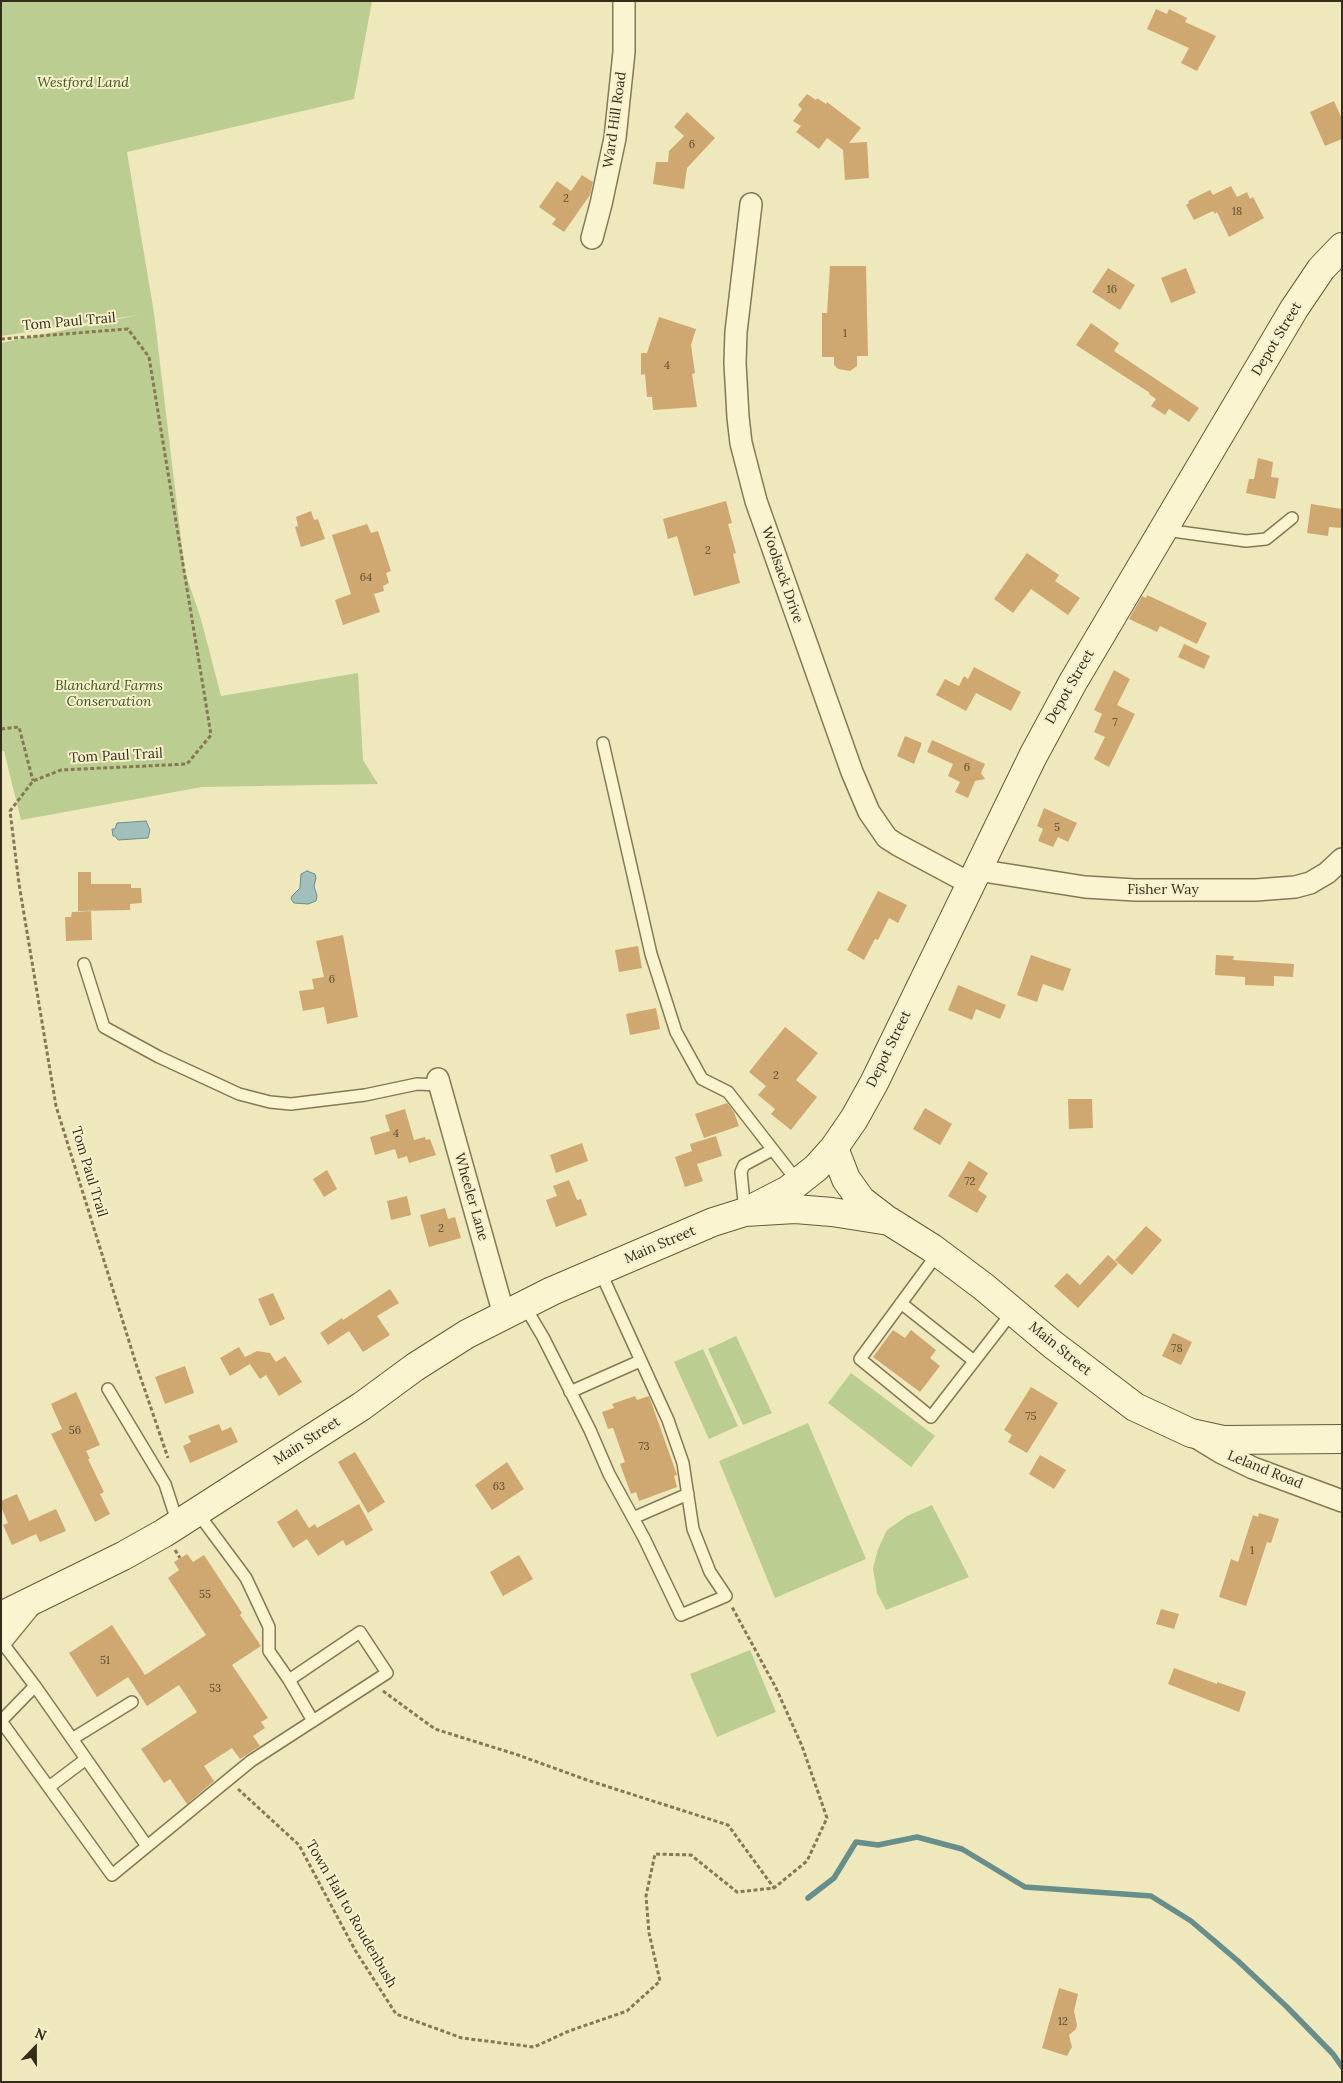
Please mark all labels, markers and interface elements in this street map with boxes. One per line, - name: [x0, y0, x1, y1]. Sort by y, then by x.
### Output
- street label: Ward Hill Road: [600, 71, 630, 169]
- park label: Westford Land: [37, 75, 129, 91]
- house number: 6: [689, 138, 695, 152]
- house number: 2: [563, 192, 569, 206]
- house number: 18: [1232, 205, 1242, 219]
- house number: 16: [1107, 283, 1117, 297]
- street label: Depot Street: [1248, 299, 1306, 379]
- street label: Tom Paul Trail: [22, 310, 116, 334]
- house number: 1: [843, 327, 847, 341]
- house number: 4: [664, 359, 670, 373]
- street label: Woolsack Drive: [758, 525, 806, 625]
- house number: 2: [705, 544, 711, 558]
- house number: 64: [360, 571, 372, 585]
- street label: Depot Street: [1042, 647, 1098, 727]
- park label: Blanchard Farms Conservation: [55, 678, 163, 710]
- house number: 7: [1112, 716, 1118, 730]
- street label: Tom Paul Trail: [69, 745, 163, 767]
- house number: 6: [964, 761, 970, 775]
- house number: 5: [1054, 821, 1060, 835]
- street label: Fisher Way: [1127, 882, 1199, 898]
- house number: 6: [329, 973, 335, 987]
- street label: Depot Street: [863, 1008, 915, 1090]
- house number: 2: [773, 1069, 779, 1083]
- street label: Tom Paul Trail: [67, 1125, 111, 1219]
- house number: 4: [393, 1127, 399, 1141]
- street label: Wheeler Lane: [450, 1151, 492, 1243]
- house number: 72: [965, 1175, 975, 1189]
- house number: 2: [438, 1222, 444, 1236]
- street label: Main Street: [622, 1222, 698, 1268]
- street label: Main Street: [1025, 1319, 1095, 1379]
- house number: 78: [1171, 1342, 1183, 1356]
- house number: 75: [1025, 1410, 1037, 1424]
- street label: Main Street: [271, 1413, 343, 1469]
- house number: 56: [69, 1424, 81, 1438]
- house number: 73: [638, 1440, 650, 1454]
- street label: Leland Road: [1225, 1447, 1305, 1493]
- house number: 63: [493, 1480, 505, 1494]
- house number: 1: [1250, 1544, 1254, 1558]
- house number: 55: [199, 1588, 211, 1602]
- house number: 51: [100, 1654, 110, 1668]
- house number: 53: [209, 1682, 221, 1696]
- street label: Town Hall to Roudenbush: [302, 1837, 400, 1991]
- house number: 12: [1058, 2015, 1068, 2029]
- north arrow: [10, 2023, 60, 2073]
- text: N: [32, 2024, 49, 2044]

